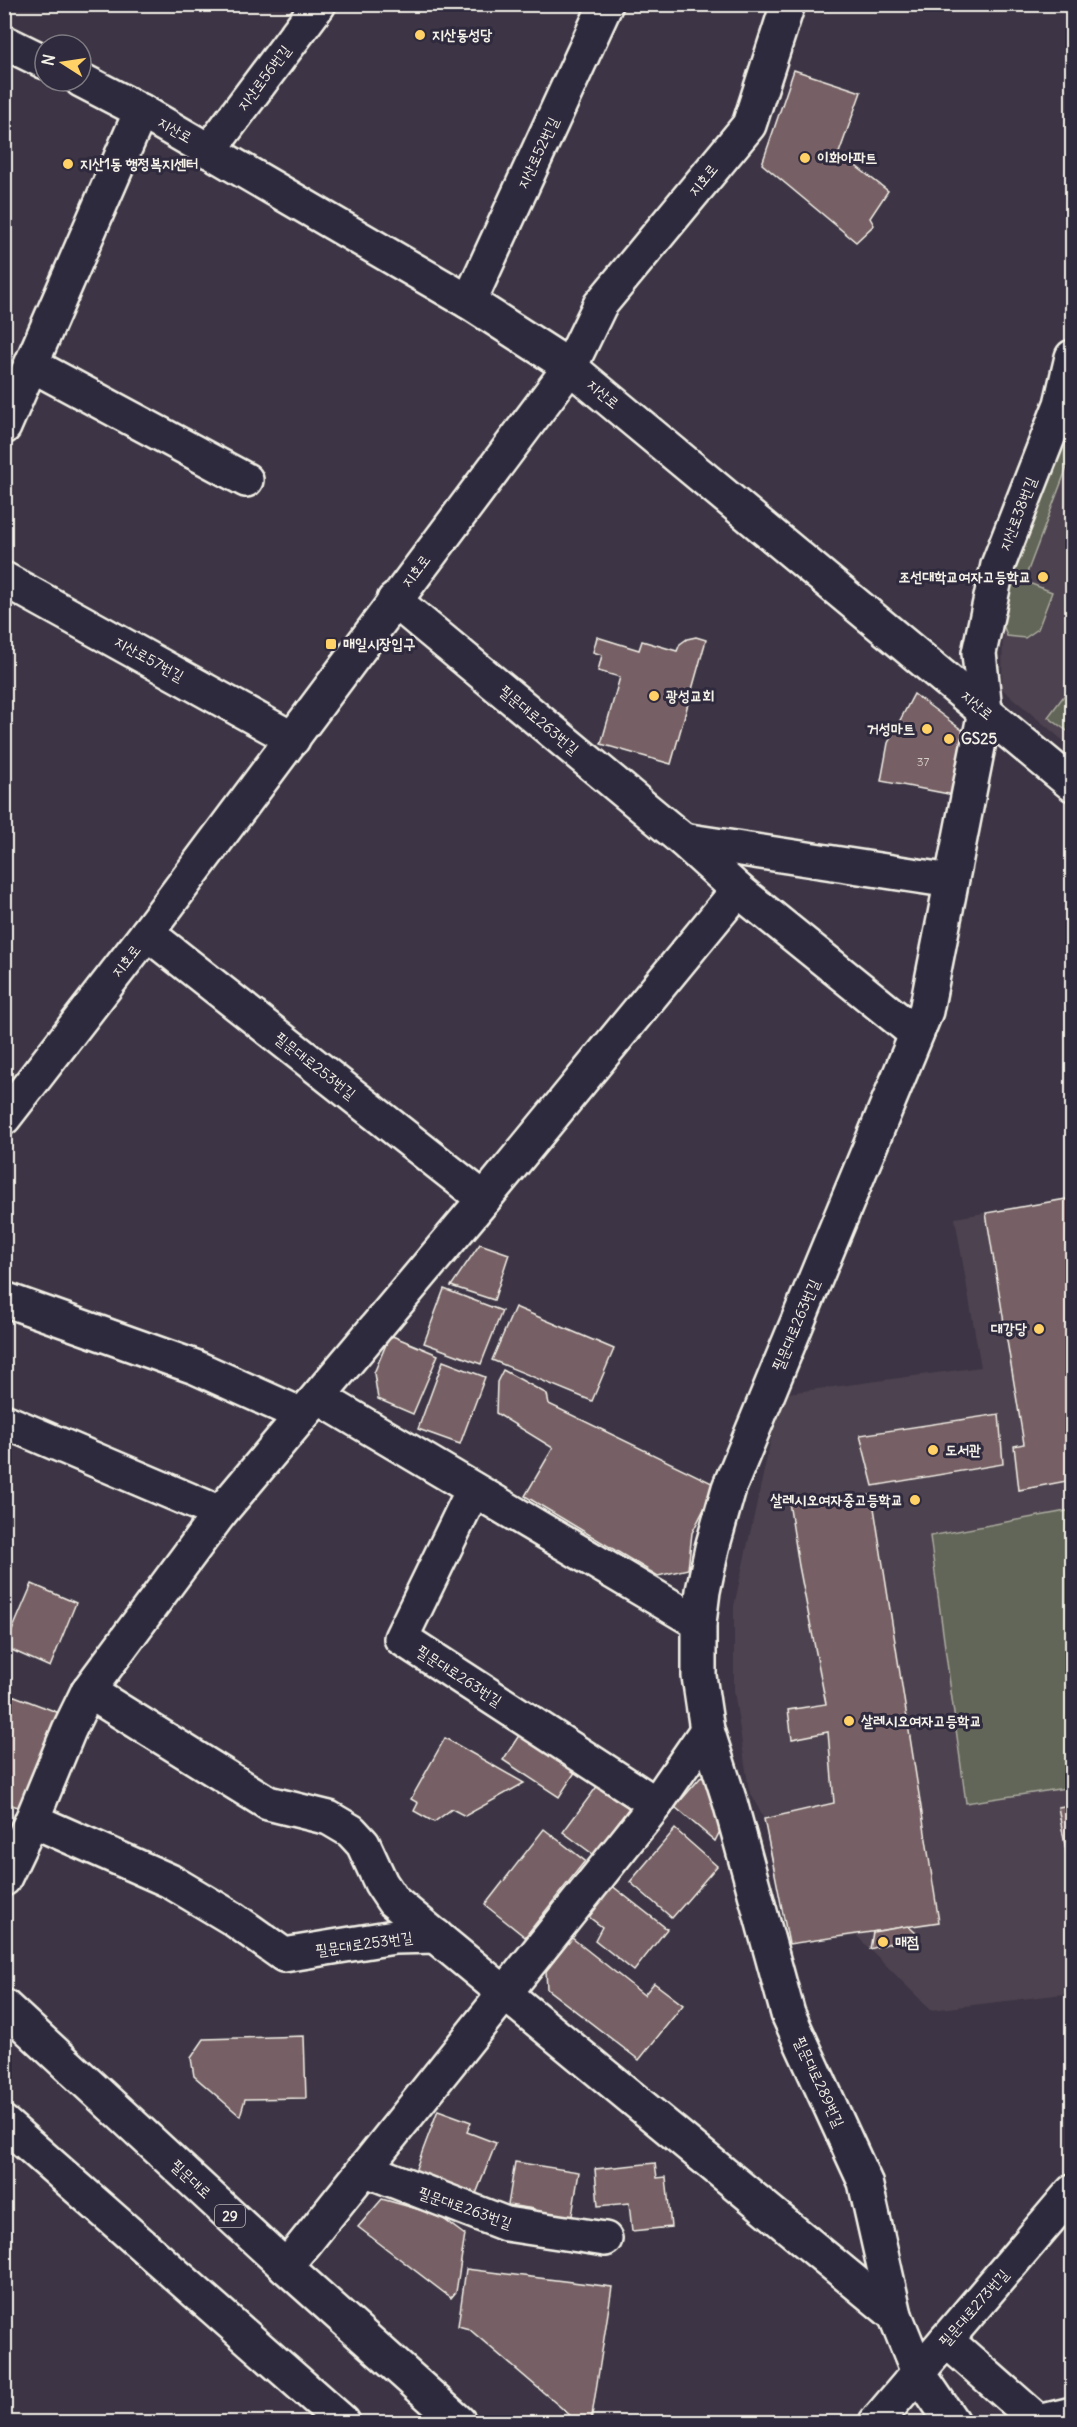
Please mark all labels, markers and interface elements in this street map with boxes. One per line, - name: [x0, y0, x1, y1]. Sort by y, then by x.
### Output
- place label: 지산동성당: [432, 25, 492, 44]
- marker: 지산동성당: [413, 28, 427, 42]
- north arrow: [33, 33, 93, 93]
- street label: 지산로56번길: [233, 41, 295, 114]
- text: N: [37, 52, 59, 67]
- street label: 지산로: [155, 112, 196, 147]
- street label: 지산로52번길: [513, 114, 562, 192]
- place label: 이화아파트: [817, 148, 877, 167]
- marker: 이화아파트: [798, 151, 812, 165]
- place label: 지산1동 행정복지센터: [80, 154, 198, 173]
- marker: 지산1동 행정복지센터: [61, 157, 75, 171]
- street label: 지호로: [684, 160, 721, 200]
- street label: 지산로: [583, 375, 623, 413]
- street label: 지산로38번길: [995, 474, 1040, 553]
- street label: 지호로: [397, 551, 434, 591]
- place label: 조선대학교여자고등학교: [898, 567, 1031, 586]
- marker: 조선대학교여자고등학교: [1036, 570, 1050, 584]
- street label: 지산로57번길: [111, 632, 187, 685]
- place label: 매일시장입구: [343, 634, 415, 653]
- marker: 매일시장입구: [324, 637, 338, 651]
- street label: 필문대로263번길: [496, 681, 583, 758]
- place label: 광성교회: [665, 686, 714, 705]
- street label: 지산로: [957, 686, 997, 724]
- marker: 광성교회: [647, 689, 661, 703]
- place label: 거성마트: [867, 719, 915, 738]
- marker: 거성마트: [920, 722, 934, 736]
- place label: GS25: [961, 729, 997, 748]
- marker: GS25: [942, 732, 956, 746]
- house number: 37: [917, 754, 929, 769]
- street label: 지호로: [107, 941, 144, 981]
- street label: 필문대로253번길: [271, 1028, 360, 1103]
- street label: 필문대로263번길: [768, 1276, 823, 1374]
- place label: 대강당: [991, 1319, 1027, 1338]
- marker: 대강당: [1032, 1322, 1046, 1336]
- place label: 도서관: [945, 1440, 981, 1459]
- marker: 도서관: [926, 1443, 940, 1457]
- place label: 살레시오여자중고등학교: [770, 1490, 903, 1509]
- marker: 살레시오여자중고등학교: [908, 1493, 922, 1507]
- street label: 필문대로263번길: [413, 1641, 505, 1710]
- place label: 살레시오여자고등학교: [861, 1711, 982, 1730]
- marker: 살레시오여자고등학교: [842, 1714, 856, 1728]
- street label: 필문대로253번길: [314, 1927, 414, 1960]
- place label: 매점: [895, 1932, 919, 1951]
- marker: 매점: [876, 1935, 890, 1949]
- street label: 필문대로289번길: [790, 2033, 849, 2130]
- street label: 필문대로: [167, 2155, 215, 2202]
- street label: 필문대로263번길: [416, 2183, 515, 2232]
- road number: 29: [215, 2205, 245, 2227]
- street label: 필문대로273번길: [935, 2265, 1012, 2350]

